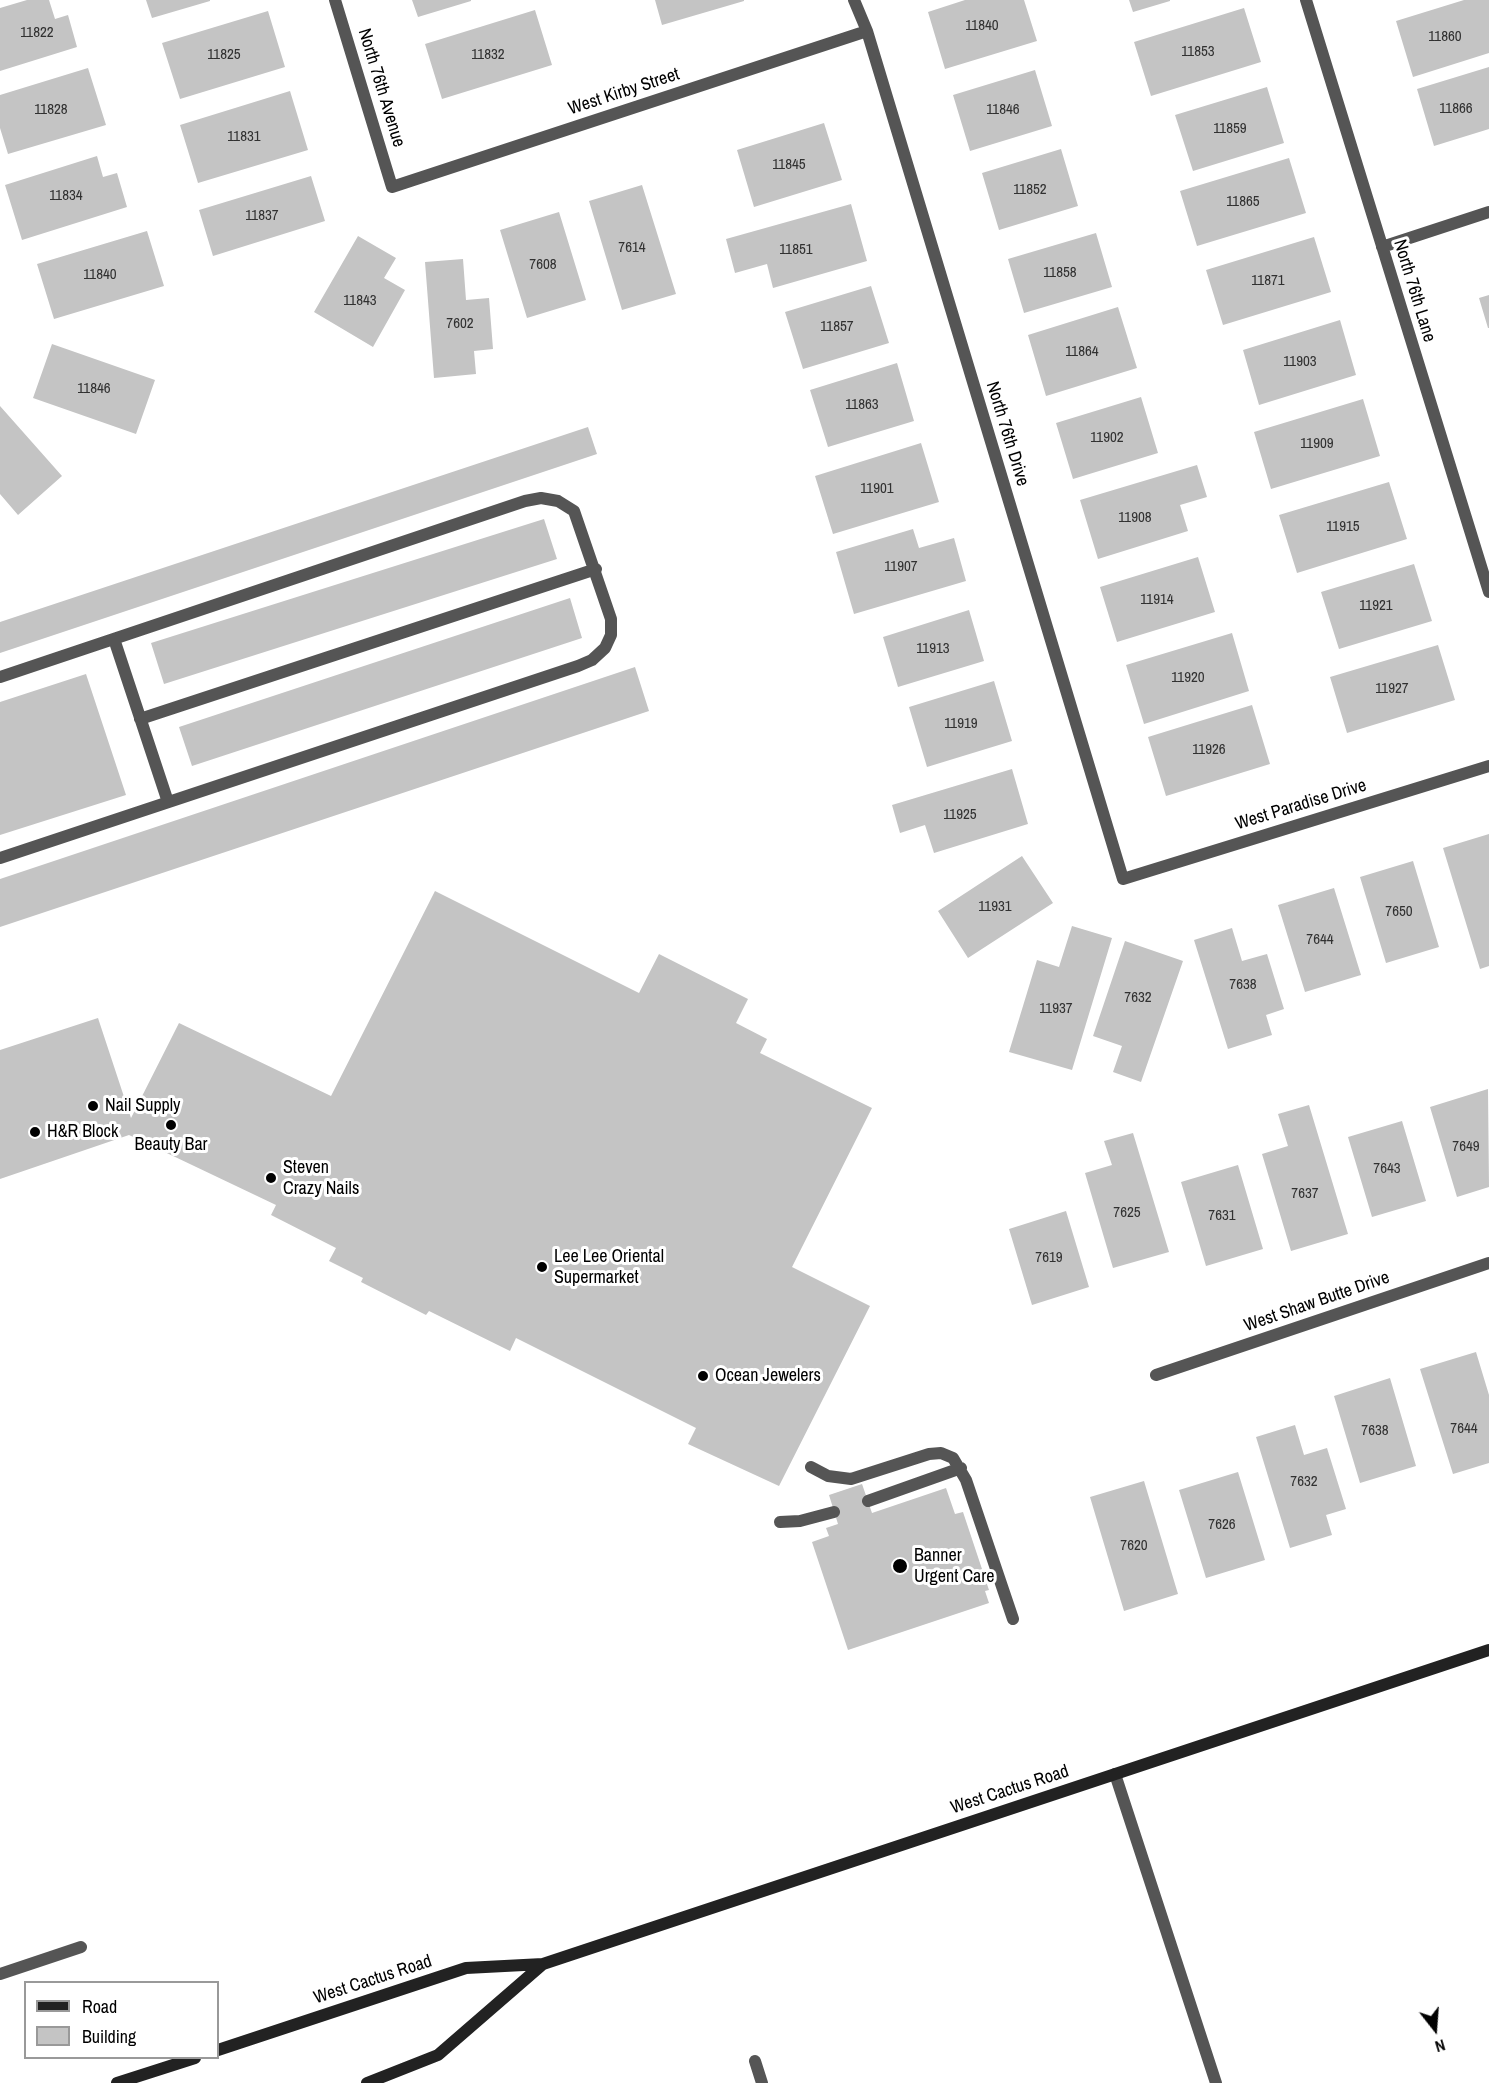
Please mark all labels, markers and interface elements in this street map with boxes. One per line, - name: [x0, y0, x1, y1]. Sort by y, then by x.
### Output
- house number: 11840: [965, 17, 999, 35]
- house number: 11822: [20, 24, 54, 42]
- street label: North 76th Avenue: [353, 26, 409, 150]
- house number: 11860: [1428, 28, 1462, 46]
- house number: 11853: [1181, 43, 1215, 61]
- house number: 11825: [207, 46, 241, 64]
- house number: 11832: [471, 46, 505, 64]
- street label: West Kirby Street: [566, 64, 682, 120]
- house number: 11866: [1439, 100, 1473, 118]
- house number: 11828: [34, 101, 68, 119]
- house number: 11846: [986, 101, 1020, 119]
- house number: 11859: [1213, 120, 1247, 138]
- house number: 11831: [227, 128, 261, 146]
- house number: 11845: [772, 156, 806, 174]
- house number: 11852: [1013, 181, 1047, 199]
- house number: 11834: [49, 187, 83, 205]
- house number: 11865: [1226, 193, 1260, 211]
- house number: 11837: [245, 207, 279, 225]
- street label: North 76th Lane: [1388, 237, 1440, 345]
- house number: 7614: [618, 239, 646, 257]
- house number: 11851: [779, 241, 813, 259]
- house number: 7608: [529, 256, 557, 274]
- house number: 11858: [1043, 264, 1077, 282]
- house number: 11840: [83, 266, 117, 284]
- house number: 11871: [1251, 272, 1285, 290]
- house number: 11843: [343, 292, 377, 310]
- house number: 7602: [446, 315, 474, 333]
- house number: 11857: [820, 318, 854, 336]
- house number: 11864: [1065, 343, 1099, 361]
- house number: 11903: [1283, 353, 1317, 371]
- street label: North 76th Drive: [981, 379, 1033, 489]
- house number: 11846: [77, 380, 111, 398]
- house number: 11863: [845, 396, 879, 414]
- house number: 11902: [1090, 429, 1124, 447]
- house number: 11909: [1300, 435, 1334, 453]
- house number: 11901: [860, 480, 894, 498]
- house number: 11908: [1118, 509, 1152, 527]
- house number: 11915: [1326, 518, 1360, 536]
- house number: 11907: [884, 558, 918, 576]
- house number: 11914: [1140, 591, 1174, 609]
- house number: 11921: [1359, 597, 1393, 615]
- house number: 11913: [916, 640, 950, 658]
- house number: 11920: [1171, 669, 1205, 687]
- house number: 11927: [1375, 680, 1409, 698]
- house number: 11919: [944, 715, 978, 733]
- house number: 11926: [1192, 741, 1226, 759]
- street label: West Paradise Drive: [1233, 775, 1369, 835]
- house number: 11925: [943, 806, 977, 824]
- house number: 11931: [978, 898, 1012, 916]
- house number: 7650: [1385, 903, 1413, 921]
- house number: 7644: [1306, 931, 1334, 949]
- house number: 7638: [1229, 976, 1257, 994]
- house number: 7632: [1124, 989, 1152, 1007]
- house number: 11937: [1039, 1000, 1073, 1018]
- place label: Nail Supply: [105, 1095, 180, 1117]
- marker: Nail Supply: [86, 1099, 100, 1113]
- marker: Beauty Bar: [164, 1118, 178, 1132]
- place label: H&R Block: [47, 1121, 118, 1143]
- marker: H&R Block: [28, 1125, 42, 1139]
- place label: Beauty Bar: [134, 1134, 208, 1156]
- house number: 7649: [1452, 1138, 1480, 1156]
- place label: Steven Crazy Nails: [283, 1157, 359, 1200]
- house number: 7643: [1373, 1160, 1401, 1178]
- marker: Steven Crazy Nails: [264, 1171, 278, 1185]
- house number: 7637: [1291, 1185, 1319, 1203]
- house number: 7625: [1113, 1204, 1141, 1222]
- house number: 7631: [1208, 1207, 1236, 1225]
- place label: Lee Lee Oriental Supermarket: [554, 1246, 664, 1288]
- house number: 7619: [1035, 1249, 1063, 1267]
- marker: Lee Lee Oriental Supermarket: [535, 1260, 549, 1274]
- street label: West Shaw Butte Drive: [1241, 1267, 1393, 1337]
- place label: Ocean Jewelers: [715, 1365, 821, 1387]
- marker: Ocean Jewelers: [696, 1369, 710, 1383]
- house number: 7644: [1450, 1420, 1478, 1438]
- house number: 7638: [1361, 1422, 1389, 1440]
- house number: 7632: [1290, 1473, 1318, 1491]
- house number: 7626: [1208, 1516, 1236, 1534]
- house number: 7620: [1120, 1537, 1148, 1555]
- place label: Banner Urgent Care: [914, 1545, 994, 1588]
- marker: Banner Urgent Care: [891, 1557, 909, 1575]
- street label: West Cactus Road: [948, 1761, 1072, 1819]
- street label: West Cactus Road: [311, 1951, 435, 2009]
- legend: [24, 1981, 219, 2059]
- text: Road: [82, 1994, 117, 2019]
- north arrow: [1405, 1999, 1465, 2059]
- text: Building: [82, 2024, 136, 2049]
- text: N: [1433, 2034, 1448, 2058]

